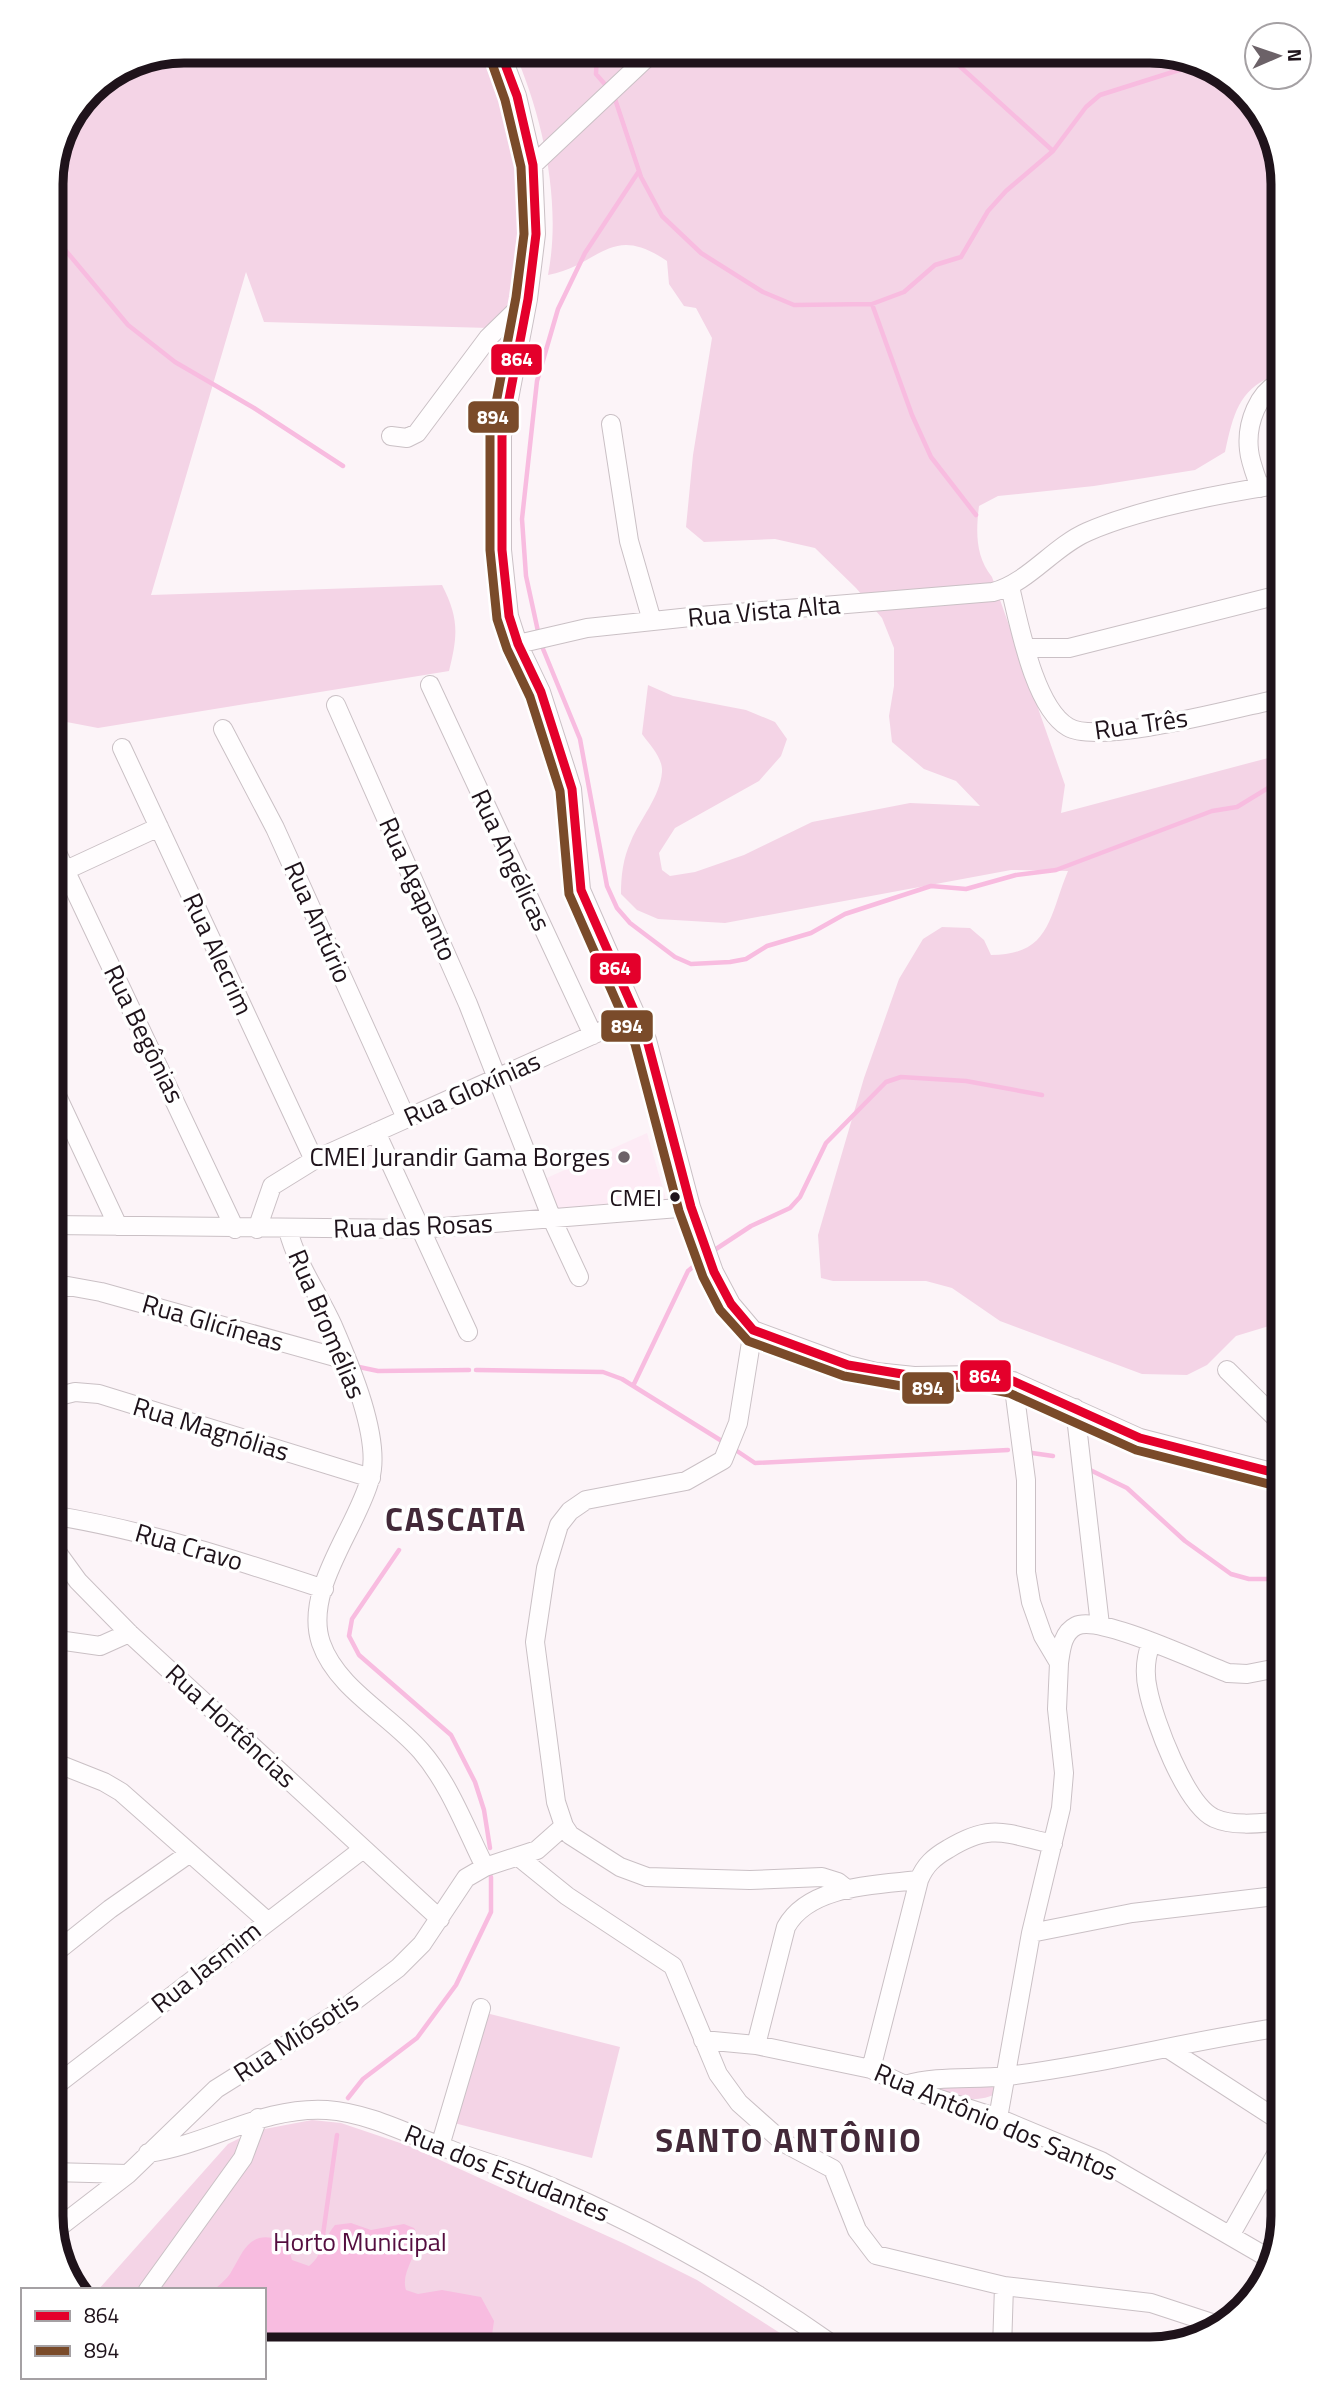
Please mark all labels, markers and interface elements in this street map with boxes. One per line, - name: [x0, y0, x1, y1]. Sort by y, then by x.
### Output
- north arrow: [1243, 21, 1313, 91]
- text: N: [1281, 48, 1310, 62]
- line badge: 864: [490, 343, 543, 376]
- text: 864: [501, 344, 533, 373]
- line badge: 894: [467, 400, 520, 434]
- text: 894: [477, 402, 509, 431]
- street label: Rua Vista Alta: [686, 584, 842, 637]
- street label: Rua Três: [1092, 698, 1190, 749]
- street label: Rua Angélicas: [462, 782, 561, 937]
- street label: Rua Agapanto: [369, 811, 468, 967]
- street label: Rua Antúrio: [274, 855, 363, 989]
- street label: Rua Alecrim: [173, 886, 264, 1021]
- line badge: 864: [589, 952, 642, 985]
- text: 864: [599, 953, 631, 982]
- street label: Rua Begônias: [94, 958, 195, 1110]
- line badge: 894: [600, 1009, 654, 1043]
- text: 894: [611, 1011, 643, 1040]
- street label: Rua Gloxínias: [397, 1041, 546, 1136]
- place label: CMEI Jurandir Gama Borges: [309, 1137, 610, 1176]
- marker: CMEI Jurandir Gama Borges: [616, 1149, 632, 1165]
- place label: CMEI: [610, 1179, 662, 1215]
- marker: CMEI: [668, 1190, 682, 1204]
- street label: Rua das Rosas: [332, 1203, 494, 1248]
- street label: Rua Bromélias: [279, 1243, 376, 1404]
- street label: Rua Glicíneas: [138, 1284, 288, 1361]
- line badge: 864: [959, 1359, 1012, 1393]
- text: 864: [969, 1361, 1001, 1390]
- line badge: 894: [901, 1371, 955, 1405]
- text: 894: [912, 1373, 944, 1402]
- street label: Rua Magnólias: [128, 1386, 294, 1471]
- district label: CASCATA: [385, 1494, 527, 1544]
- street label: Rua Cravo: [131, 1513, 248, 1580]
- street label: Rua Hortências: [157, 1654, 306, 1797]
- street label: Rua Jasmim: [142, 1911, 269, 2022]
- street label: Rua Miósotis: [225, 1981, 366, 2092]
- street label: Rua Antônio dos Santos: [868, 2053, 1124, 2190]
- street label: Rua dos Estudantes: [399, 2114, 616, 2231]
- district label: SANTO ANTÔNIO: [655, 2115, 923, 2165]
- park label: Horto Municipal: [273, 2222, 447, 2261]
- legend: [21, 2288, 266, 2379]
- text: 864: [84, 2299, 119, 2331]
- text: 894: [84, 2334, 119, 2366]

